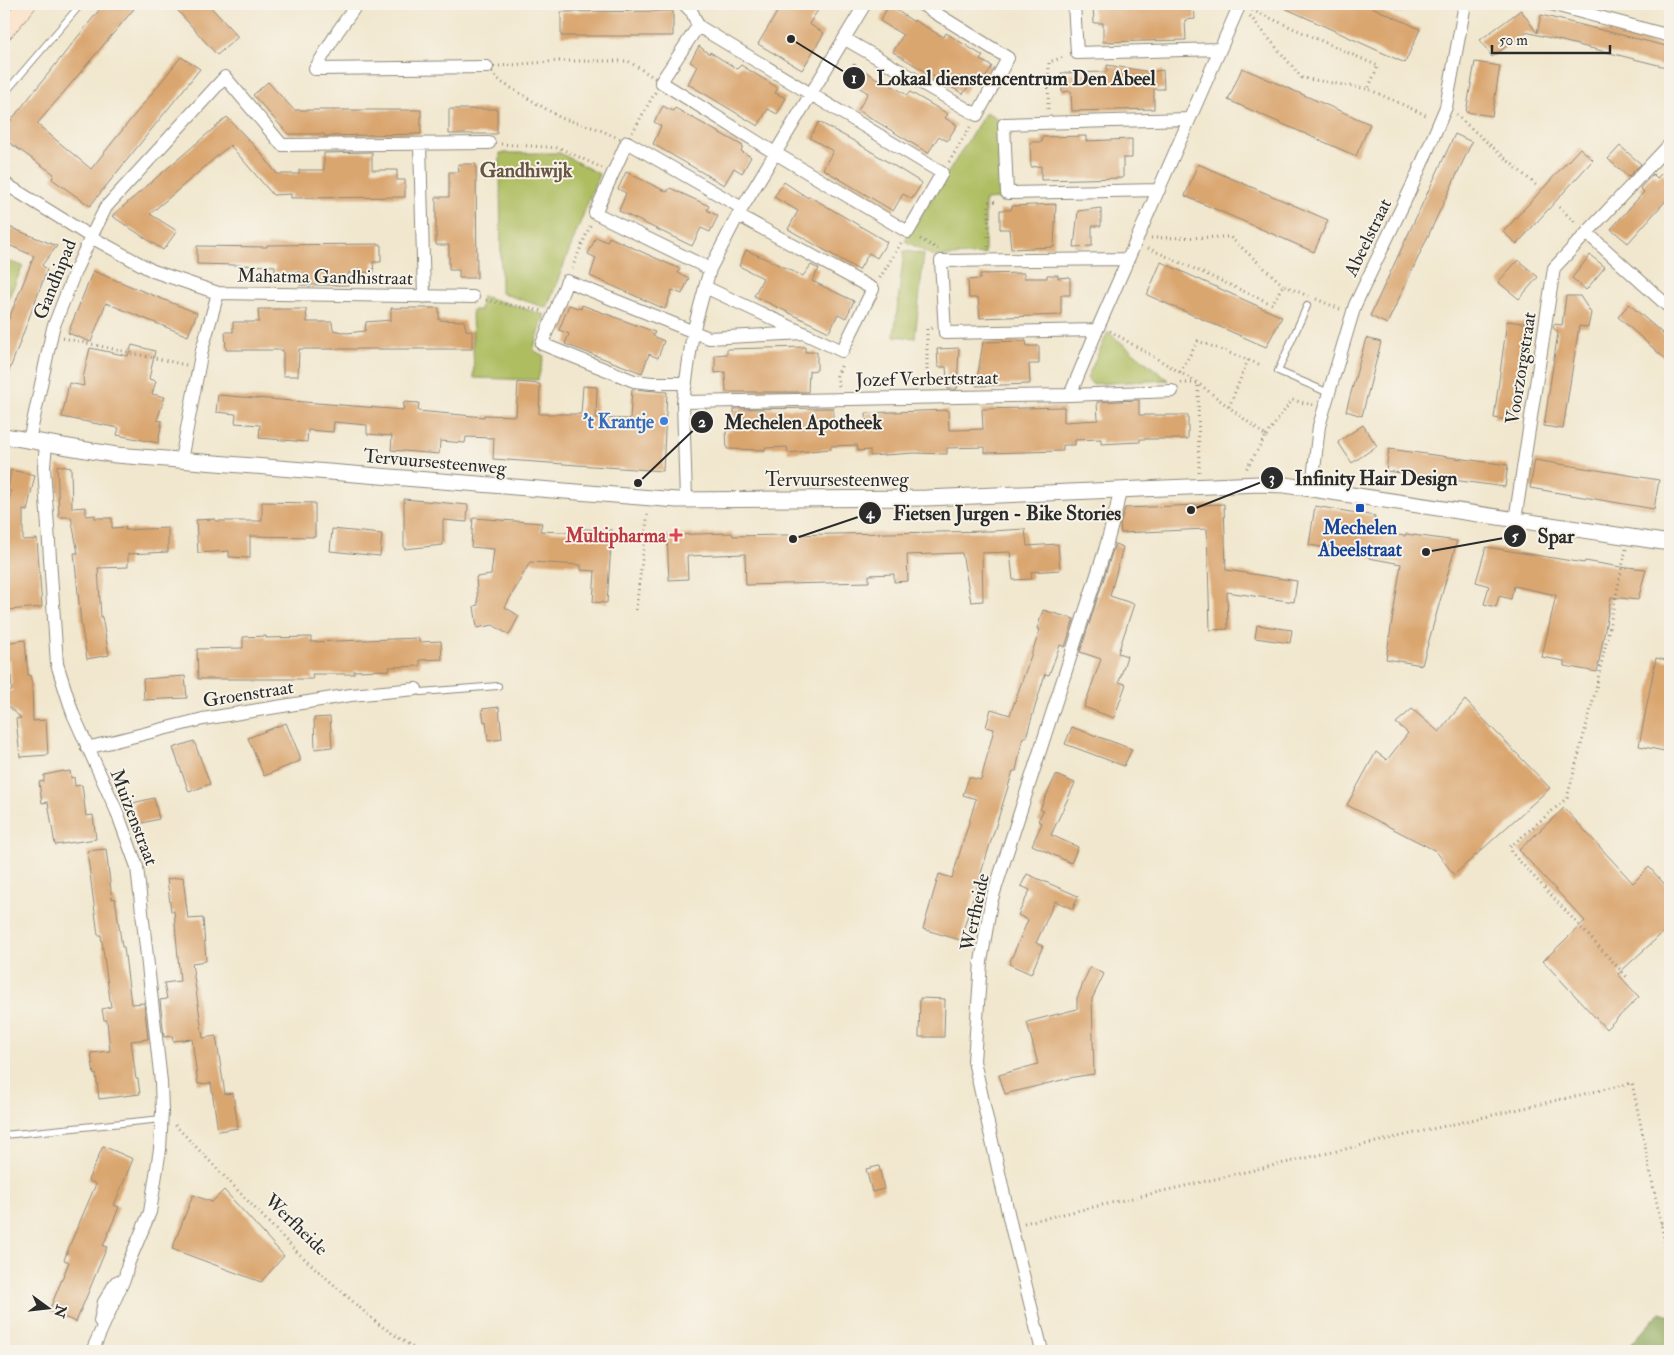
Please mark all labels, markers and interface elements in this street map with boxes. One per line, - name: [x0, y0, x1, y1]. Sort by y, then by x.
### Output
- scale bar: [1492, 22, 1609, 54]
- text: 50 m: [1499, 31, 1528, 50]
- callout: Lokaal dienstencentrum Den Abeel: [841, 60, 1165, 95]
- text: Lokaal dienstencentrum Den Abeel: [876, 66, 1156, 91]
- text: 1: [851, 69, 857, 88]
- district label: Gandhiwijk: [480, 158, 573, 183]
- street label: Abeelstraat: [1338, 195, 1397, 281]
- street label: Gandhipad: [28, 235, 83, 323]
- street label: Mahatma Gandhistraat: [237, 263, 413, 291]
- street label: Voorzorgstraat: [1500, 310, 1542, 426]
- street label: Jozef Verbertstraat: [854, 366, 999, 392]
- callout: Mechelen Apotheek: [690, 405, 892, 440]
- place label: 't Krantje: [583, 410, 654, 434]
- text: Mechelen Apotheek: [723, 410, 882, 436]
- text: 2: [698, 413, 706, 432]
- marker: 't Krantje: [658, 415, 670, 427]
- street label: Tervuursesteenweg: [362, 444, 508, 480]
- callout: Infinity Hair Design: [1260, 460, 1468, 495]
- text: Infinity Hair Design: [1295, 466, 1458, 492]
- street label: Tervuursesteenweg: [765, 468, 909, 492]
- text: 3: [1269, 469, 1275, 488]
- callout: Fietsen Jurgen - Bike Stories: [858, 496, 1131, 531]
- text: Fietsen Jurgen - Bike Stories: [893, 501, 1121, 527]
- marker: Mechelen Abeelstraat: [1354, 502, 1366, 514]
- text: 4: [865, 504, 875, 523]
- place label: Mechelen Abeelstraat: [1317, 516, 1403, 562]
- callout: Spar: [1503, 518, 1585, 553]
- place label: Multipharma: [564, 524, 667, 549]
- text: Spar: [1538, 524, 1575, 550]
- text: 5: [1512, 527, 1519, 546]
- marker: Multipharma: [670, 529, 682, 541]
- street label: Groenstraat: [201, 675, 295, 713]
- street label: Muizenstraat: [105, 766, 163, 869]
- street label: Werfheide: [955, 871, 995, 954]
- street label: Werfheide: [259, 1188, 333, 1261]
- north arrow: [22, 1282, 72, 1332]
- text: N: [50, 1302, 70, 1320]

